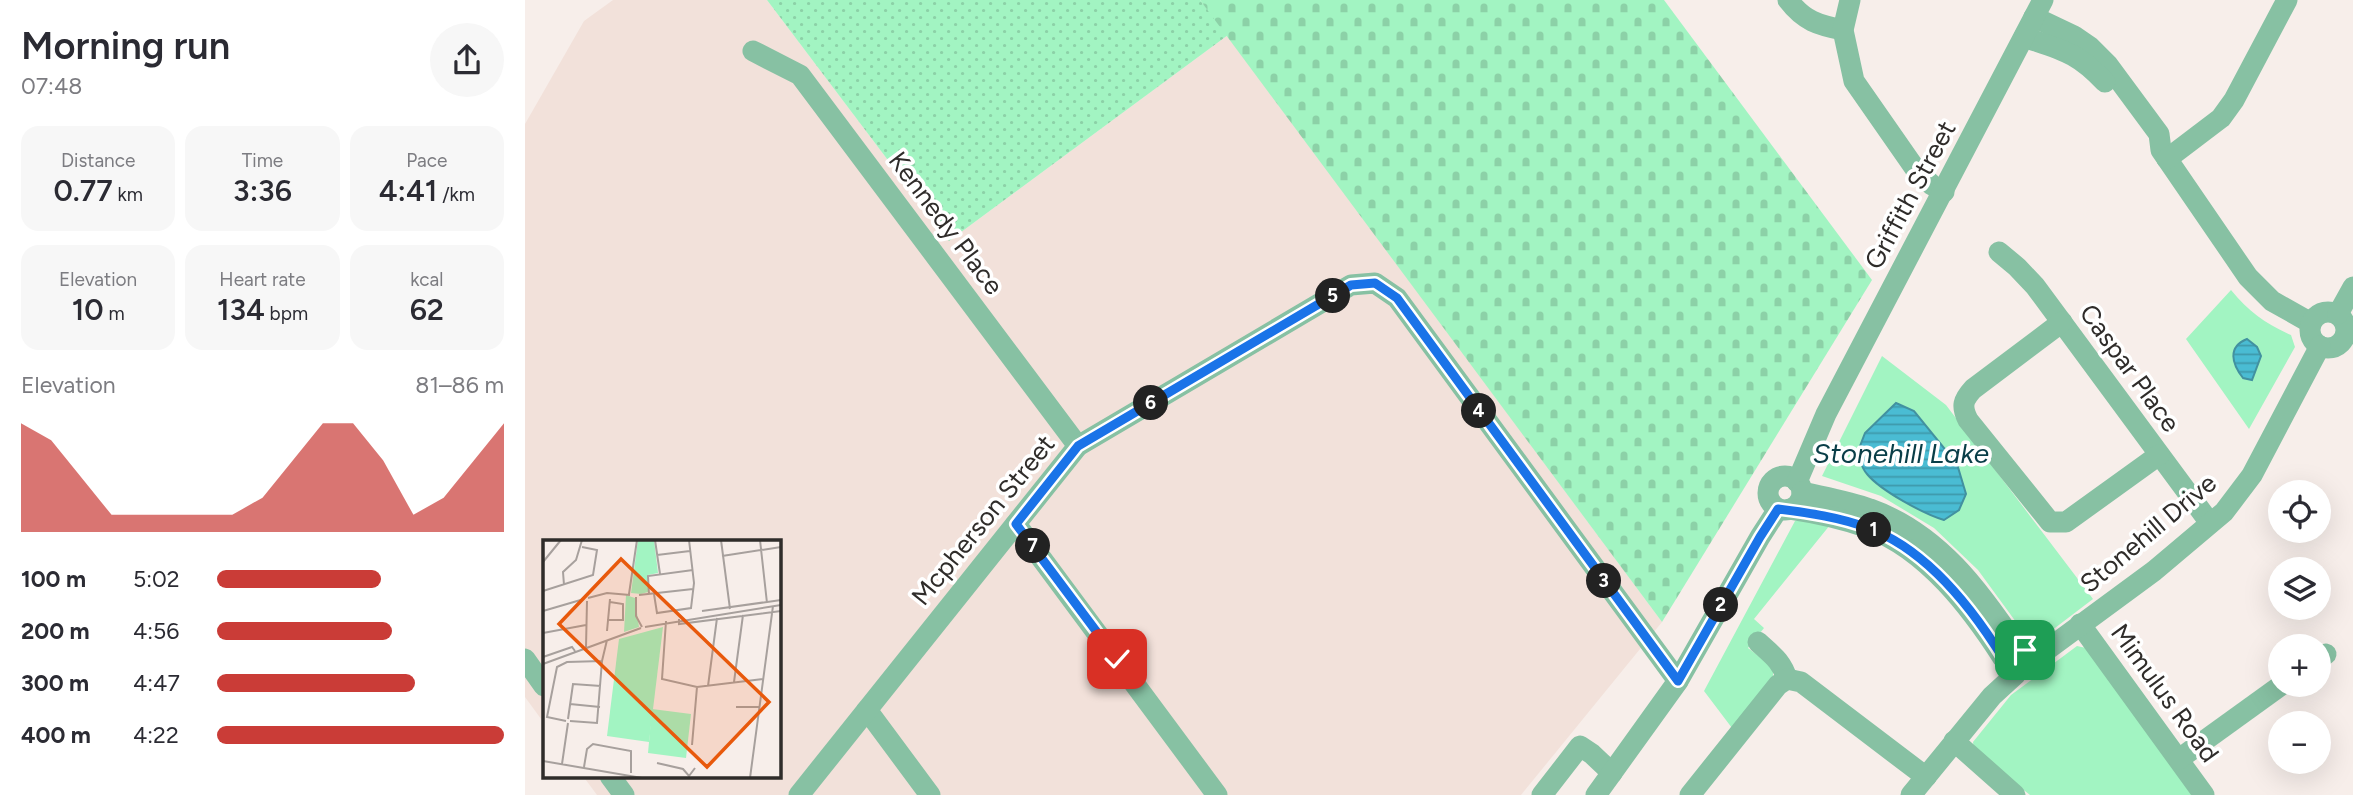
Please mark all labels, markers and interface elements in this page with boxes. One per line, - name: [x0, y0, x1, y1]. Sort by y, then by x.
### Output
- text: Morning run: [21, 23, 230, 69]
- button: share: [430, 23, 504, 97]
- text: 07:48: [21, 72, 82, 100]
- street label: Griffith Street: [1858, 115, 1963, 275]
- street label: Kennedy Place: [882, 145, 1010, 301]
- text: Distance: [61, 149, 135, 172]
- text: Time: [242, 149, 283, 172]
- text: Pace: [406, 149, 447, 172]
- text: 0.77: [54, 172, 113, 209]
- text: 3:36: [233, 172, 292, 209]
- text: 4:41: [379, 172, 437, 209]
- text: km: [113, 183, 143, 206]
- text: /km: [437, 183, 475, 206]
- text: Elevation: [59, 268, 137, 291]
- text: Heart rate: [219, 268, 306, 291]
- text: kcal: [410, 268, 443, 291]
- pin: 5: [1315, 278, 1351, 314]
- text: 5: [1327, 284, 1338, 307]
- text: 10: [72, 291, 104, 328]
- text: 134: [217, 291, 265, 328]
- text: 62: [410, 291, 444, 328]
- street label: Caspar Place: [2073, 298, 2187, 438]
- text: m: [104, 302, 125, 325]
- text: bpm: [265, 302, 308, 325]
- text: Elevation: [21, 371, 116, 399]
- text: 81–86 m: [415, 371, 504, 399]
- pin: 6: [1133, 386, 1169, 420]
- text: 6: [1145, 391, 1156, 414]
- pin: 4: [1461, 394, 1497, 428]
- text: 4: [1472, 399, 1485, 422]
- street label: Mcpherson Street: [905, 428, 1062, 612]
- water label: Stonehill Lake: [1813, 436, 1989, 470]
- street label: Stonehill Drive: [2073, 467, 2223, 599]
- map controls: [2268, 480, 2331, 774]
- button: locate: [2268, 480, 2331, 543]
- pin: 1: [1857, 512, 1891, 548]
- text: 1: [1869, 518, 1878, 541]
- pin: 7: [1015, 528, 1051, 564]
- text: 7: [1027, 534, 1038, 557]
- inset map: [543, 540, 781, 778]
- button: layers: [2268, 557, 2331, 620]
- pin: 3: [1587, 564, 1621, 598]
- text: 100 m: [21, 565, 86, 593]
- text: 5:02: [133, 565, 180, 593]
- text: 3: [1598, 569, 1609, 592]
- pin: 2: [1703, 588, 1739, 622]
- text: 2: [1715, 593, 1726, 616]
- text: 200 m: [21, 617, 90, 645]
- text: 4:56: [133, 617, 179, 645]
- street label: Mimulus Road: [2104, 618, 2226, 768]
- pin: [1995, 620, 2055, 680]
- pin: [1087, 629, 1147, 689]
- icon: arrive: [2006, 631, 2044, 669]
- button: +: [2268, 634, 2331, 697]
- icon: check: [1098, 640, 1136, 678]
- text: 300 m: [21, 669, 89, 697]
- text: 4:47: [133, 669, 180, 697]
- button: −: [2268, 711, 2331, 774]
- text: 400 m: [21, 721, 91, 749]
- text: 4:22: [133, 721, 179, 749]

